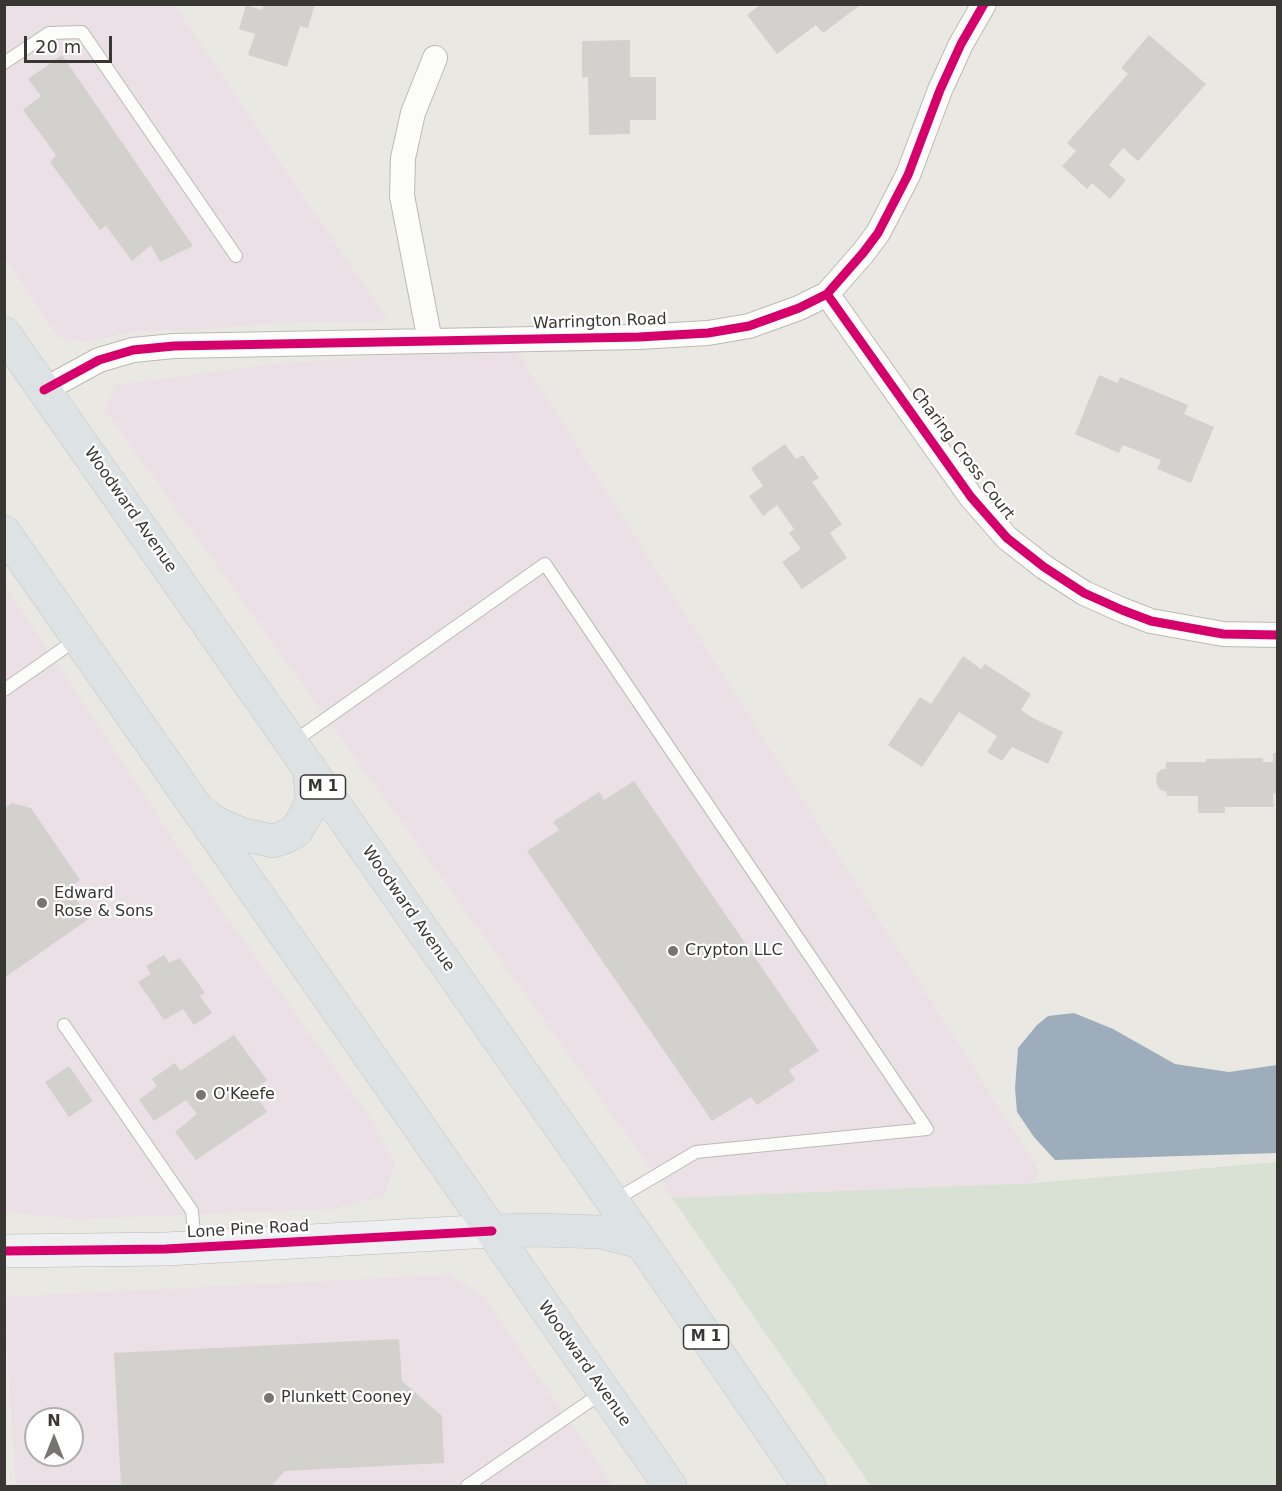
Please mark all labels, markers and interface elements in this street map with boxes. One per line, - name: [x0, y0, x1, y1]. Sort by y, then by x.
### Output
- scale bar: [27, 24, 116, 62]
- text: 20 m: [35, 36, 81, 57]
- street label: Warrington Road: [533, 310, 667, 334]
- street label: Charing Cross Court: [906, 384, 1018, 524]
- street label: Woodward Avenue: [80, 444, 180, 576]
- road number: M 1: [300, 775, 346, 799]
- street label: Woodward Avenue: [358, 843, 458, 975]
- place label: Edward Rose & Sons: [54, 884, 153, 922]
- marker: Edward Rose & Sons: [35, 896, 49, 910]
- place label: Crypton LLC: [685, 941, 783, 961]
- marker: Crypton LLC: [666, 944, 680, 958]
- place label: O'Keefe: [213, 1085, 275, 1105]
- marker: O'Keefe: [194, 1088, 208, 1102]
- street label: Lone Pine Road: [186, 1217, 310, 1243]
- street label: Woodward Avenue: [534, 1298, 634, 1430]
- road number: M 1: [684, 1325, 728, 1349]
- place label: Plunkett Cooney: [281, 1388, 412, 1408]
- marker: Plunkett Cooney: [262, 1391, 276, 1405]
- north arrow: [24, 1407, 84, 1467]
- text: N: [47, 1411, 61, 1430]

